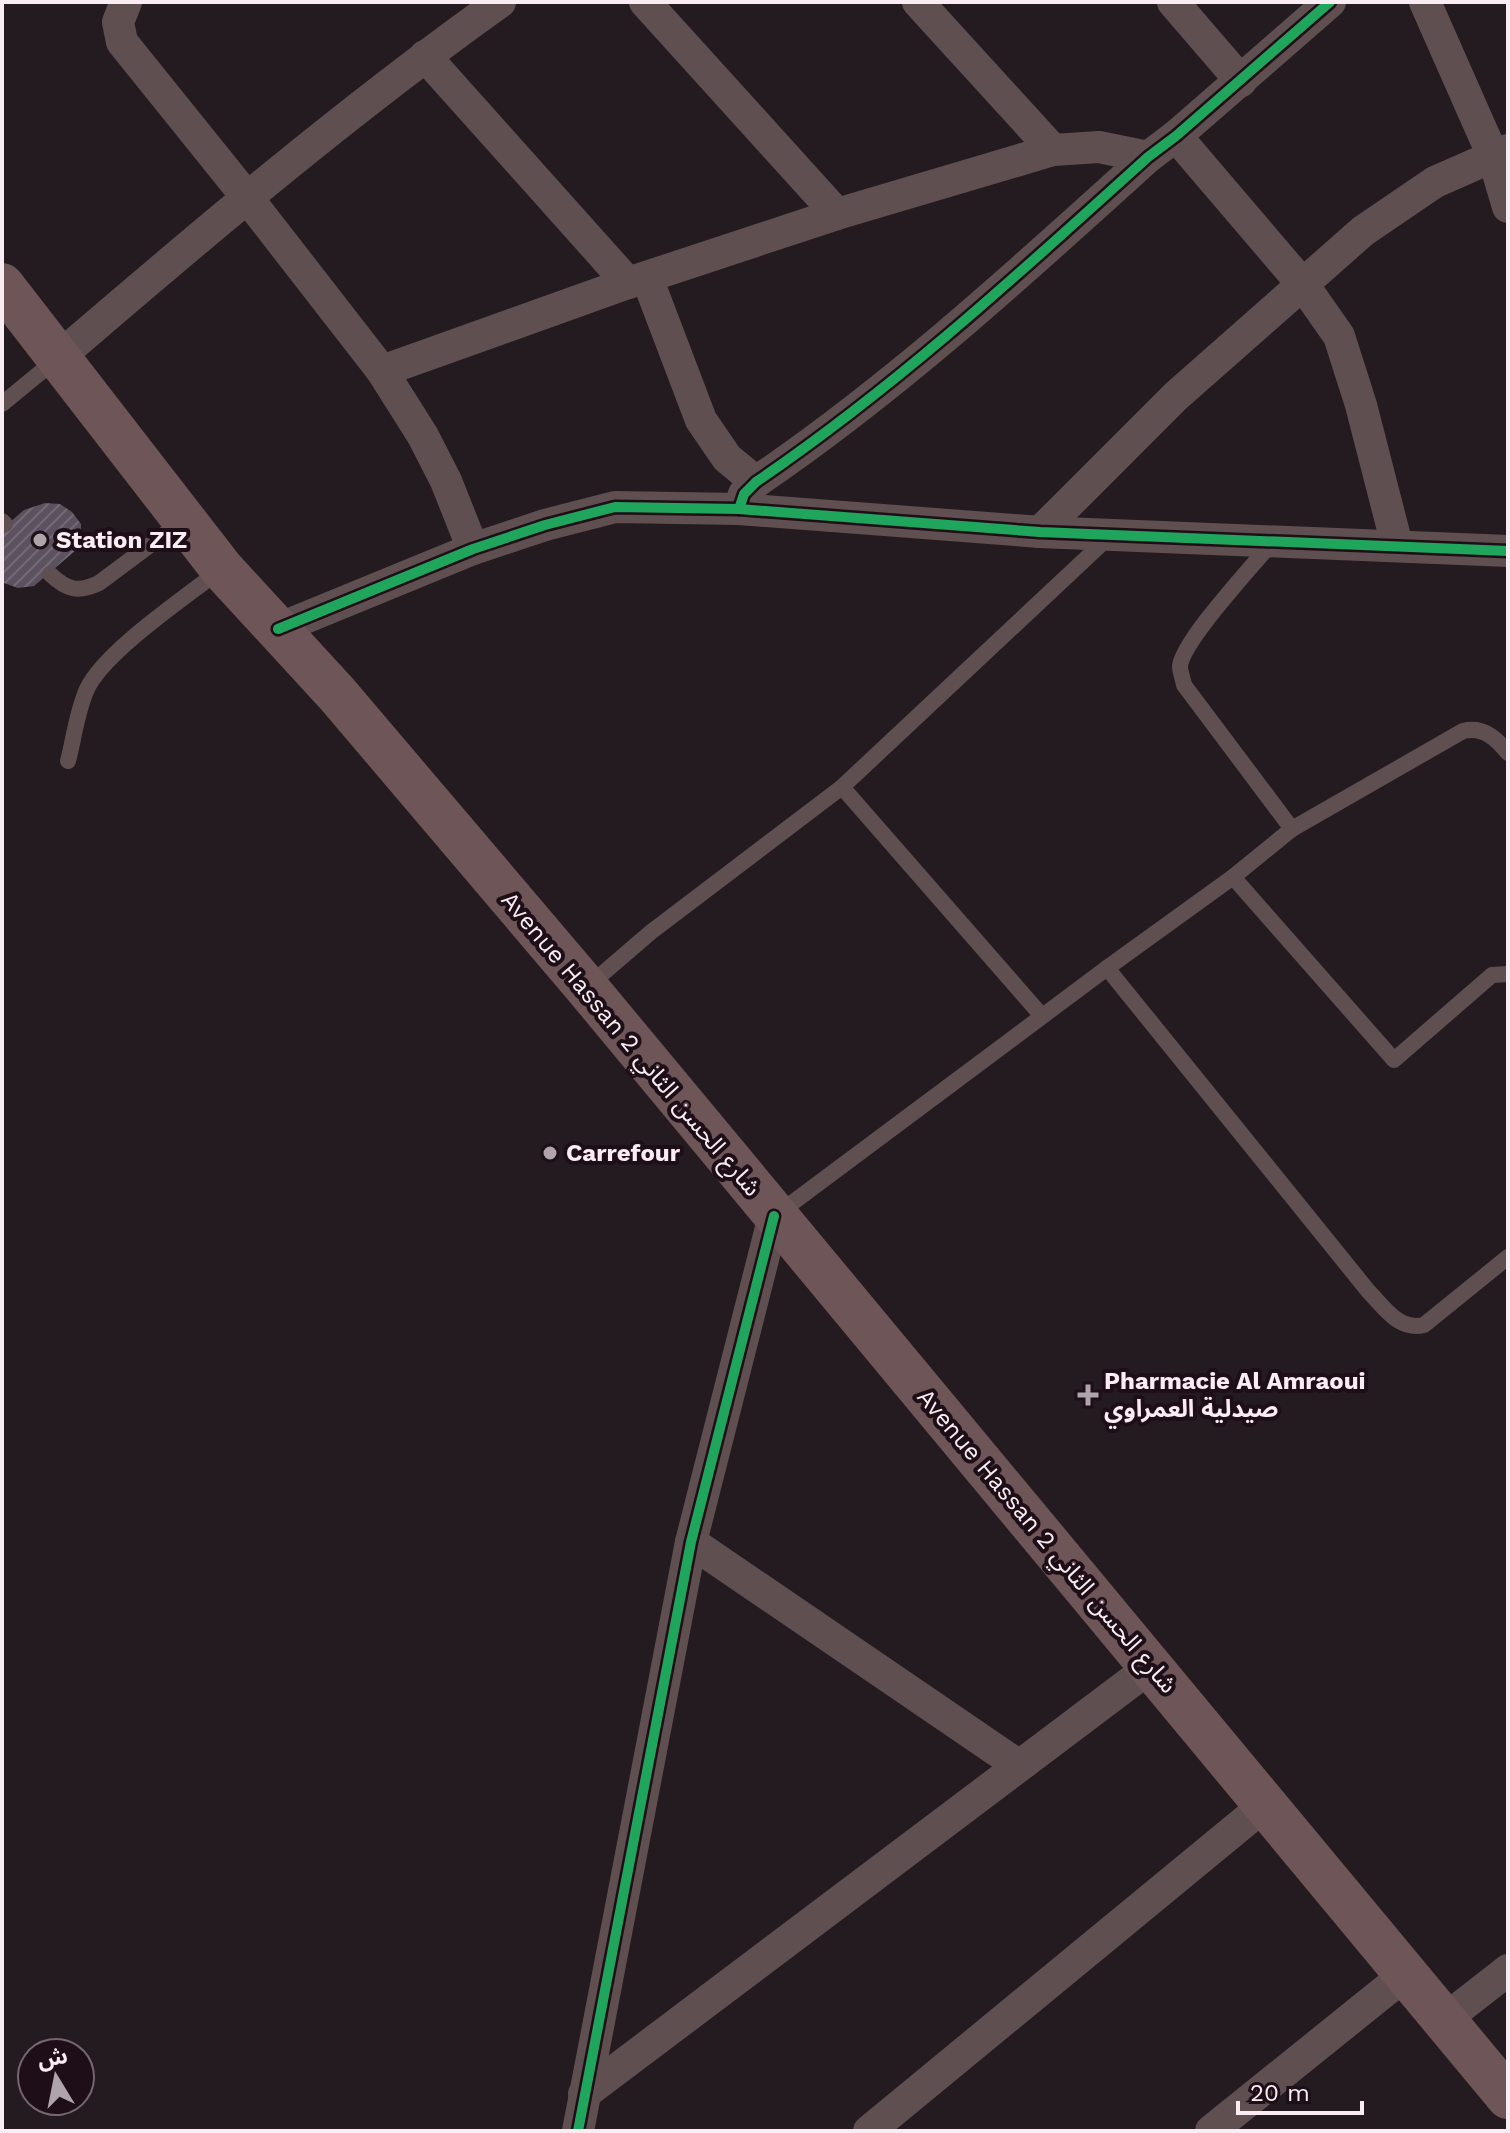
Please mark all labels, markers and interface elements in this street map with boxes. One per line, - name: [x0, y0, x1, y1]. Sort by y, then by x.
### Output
- place label: Station ZIZ: [56, 526, 187, 554]
- marker: Station ZIZ: [31, 531, 49, 549]
- street label: Avenue Hassan 2 شارع الحسن الثاني: [492, 886, 767, 1205]
- place label: Carrefour: [566, 1139, 681, 1167]
- marker: Carrefour: [541, 1144, 559, 1162]
- place label: Pharmacie Al Amraoui صيدلية العمراوي: [1104, 1367, 1365, 1429]
- street label: Avenue Hassan 2 شارع الحسن الثاني: [908, 1383, 1183, 1702]
- marker: Pharmacie Al Amraoui صيدلية العمراوي: [1079, 1386, 1097, 1404]
- north arrow: [16, 2037, 96, 2117]
- text: ش: [36, 2043, 70, 2073]
- scale bar: [1238, 2065, 1362, 2115]
- text: 20 m: [1250, 2079, 1310, 2107]

